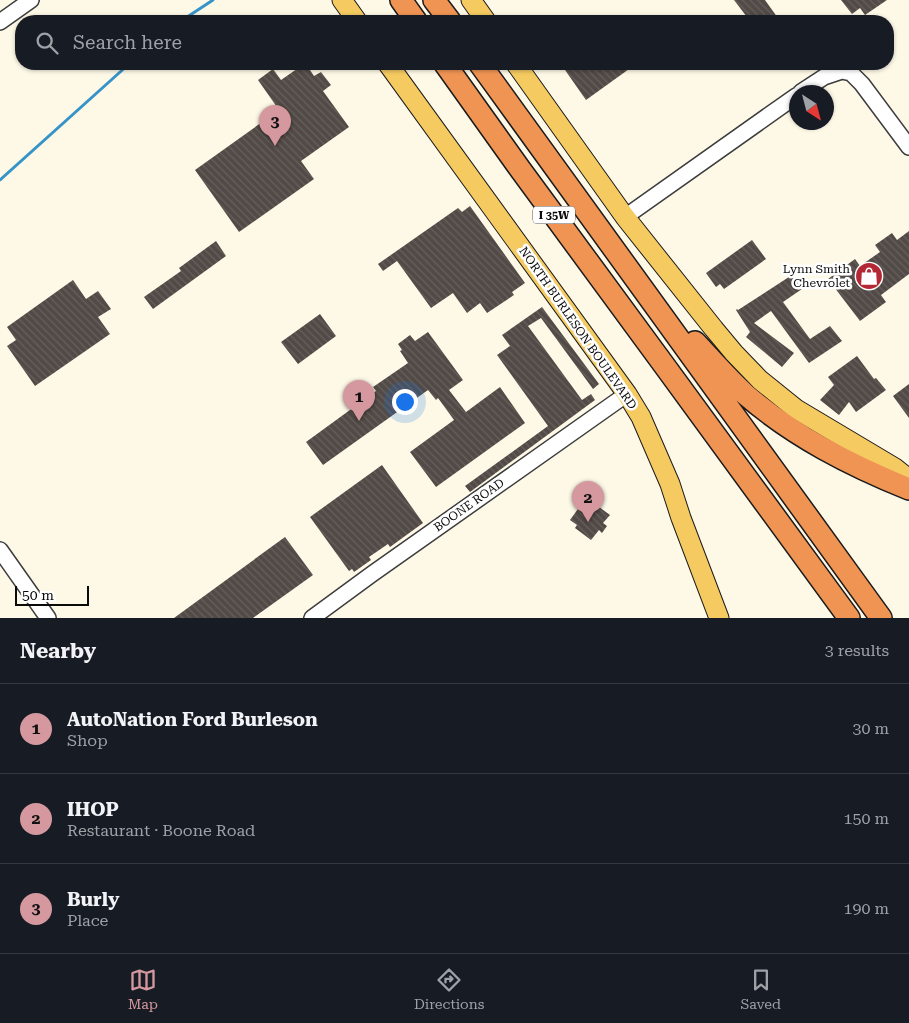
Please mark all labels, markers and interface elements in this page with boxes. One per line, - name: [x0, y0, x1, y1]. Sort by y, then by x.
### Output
- search box: [15, 15, 894, 70]
- icon: search: [33, 29, 61, 57]
- text: Search here: [73, 31, 182, 54]
- north arrow: [789, 85, 834, 130]
- pin: 3: [259, 105, 291, 146]
- road number: I 35W: [533, 206, 575, 224]
- street label: NORTH BURLESON BOULEVARD: [516, 244, 640, 412]
- shop icon: Lynn Smith Chevrolet: [854, 261, 884, 291]
- place label: Lynn Smith Chevrolet: [783, 262, 851, 290]
- pin: 1: [343, 380, 375, 421]
- your location: [392, 389, 418, 415]
- street label: BOONE ROAD: [431, 476, 507, 534]
- pin: 2: [572, 481, 604, 522]
- scale bar: [15, 583, 89, 606]
- text: 50 m: [22, 587, 54, 603]
- text: Nearby: [20, 639, 96, 663]
- text: 3 results: [825, 641, 889, 660]
- text: AutoNation Ford Burleson: [67, 708, 318, 731]
- text: 1: [32, 719, 40, 738]
- text: 30 m: [852, 719, 889, 738]
- text: Shop: [67, 731, 108, 750]
- text: IHOP: [67, 798, 119, 821]
- text: 2: [32, 809, 40, 828]
- text: 150 m: [843, 809, 889, 828]
- text: Restaurant · Boone Road: [67, 821, 255, 840]
- text: Burly: [67, 888, 119, 911]
- text: 3: [32, 899, 40, 918]
- text: 190 m: [843, 899, 889, 918]
- text: Place: [67, 911, 108, 930]
- tab: Map: [128, 966, 158, 1012]
- tab: Directions: [414, 966, 484, 1012]
- tab: Saved: [740, 966, 781, 1012]

